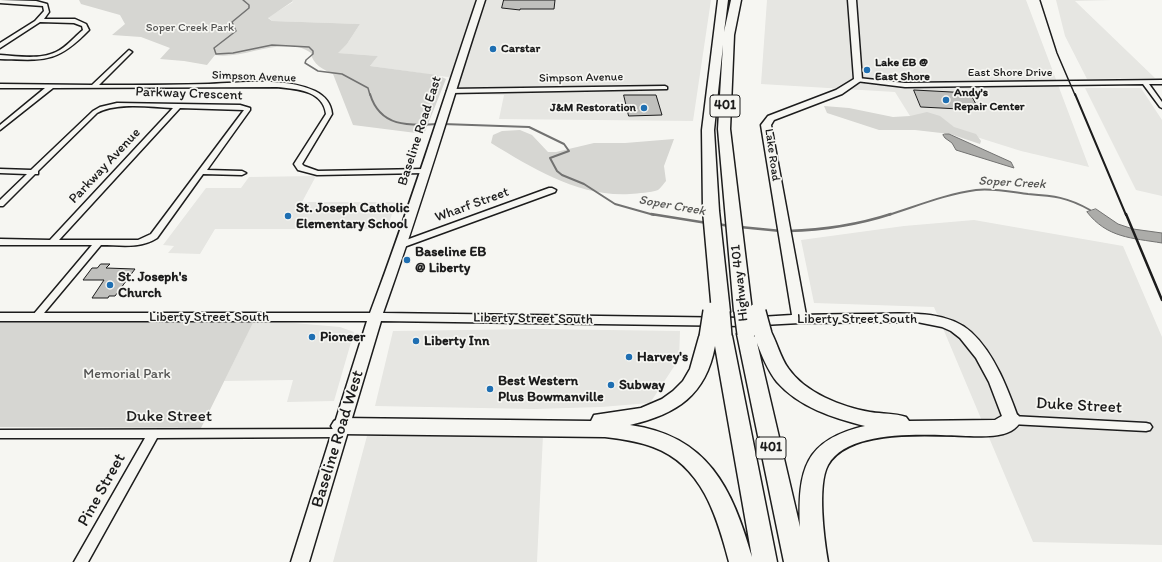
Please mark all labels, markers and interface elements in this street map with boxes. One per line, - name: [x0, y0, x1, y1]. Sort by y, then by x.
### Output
- park label: Soper Creek Park: [146, 21, 234, 35]
- place label: Carstar: [501, 42, 540, 56]
- marker: Carstar: [488, 44, 498, 54]
- place label: Lake EB @ East Shore: [875, 56, 930, 84]
- marker: Lake EB @ East Shore: [862, 65, 872, 75]
- street label: East Shore Drive: [968, 66, 1052, 80]
- street label: Simpson Avenue: [212, 68, 296, 86]
- street label: Simpson Avenue: [539, 70, 623, 86]
- street label: Baseline Road East: [394, 74, 446, 188]
- street label: Parkway Crescent: [135, 84, 243, 104]
- place label: Andy's Repair Center: [954, 86, 1025, 114]
- road number: 401: [710, 95, 740, 117]
- marker: Andy's Repair Center: [941, 95, 951, 105]
- place label: J&M Restoration: [550, 101, 636, 115]
- marker: J&M Restoration: [639, 103, 649, 113]
- street label: Parkway Avenue: [66, 125, 144, 207]
- street label: Lake Road: [761, 128, 783, 182]
- water label: Soper Creek: [978, 173, 1046, 193]
- street label: Wharf Street: [433, 184, 511, 226]
- water label: Soper Creek: [638, 192, 706, 220]
- place label: St. Joseph Catholic Elementary School: [296, 200, 410, 232]
- marker: St. Joseph Catholic Elementary School: [283, 211, 293, 221]
- place label: Baseline EB @ Liberty: [415, 244, 486, 276]
- street label: Highway 401: [728, 244, 752, 322]
- marker: Baseline EB @ Liberty: [402, 255, 412, 265]
- place label: St. Joseph's Church: [118, 269, 188, 302]
- marker: St. Joseph's Church: [105, 280, 115, 290]
- street label: Liberty Street South: [149, 309, 269, 325]
- street label: Liberty Street South: [473, 310, 593, 328]
- street label: Liberty Street South: [797, 311, 917, 327]
- place label: Pioneer: [320, 329, 365, 345]
- marker: Pioneer: [307, 332, 317, 342]
- place label: Liberty Inn: [424, 333, 489, 349]
- marker: Liberty Inn: [411, 336, 421, 346]
- place label: Harvey's: [637, 349, 688, 365]
- marker: Harvey's: [624, 352, 634, 362]
- park label: Memorial Park: [83, 366, 171, 382]
- street label: Baseline Road West: [307, 368, 369, 510]
- place label: Best Western Plus Bowmanville: [498, 373, 604, 406]
- place label: Subway: [619, 377, 665, 393]
- marker: Subway: [606, 380, 616, 390]
- marker: Best Western Plus Bowmanville: [485, 384, 495, 394]
- street label: Duke Street: [1035, 394, 1123, 418]
- street label: Duke Street: [126, 407, 212, 427]
- road number: 401: [756, 437, 786, 459]
- street label: Pine Street: [74, 450, 130, 530]

